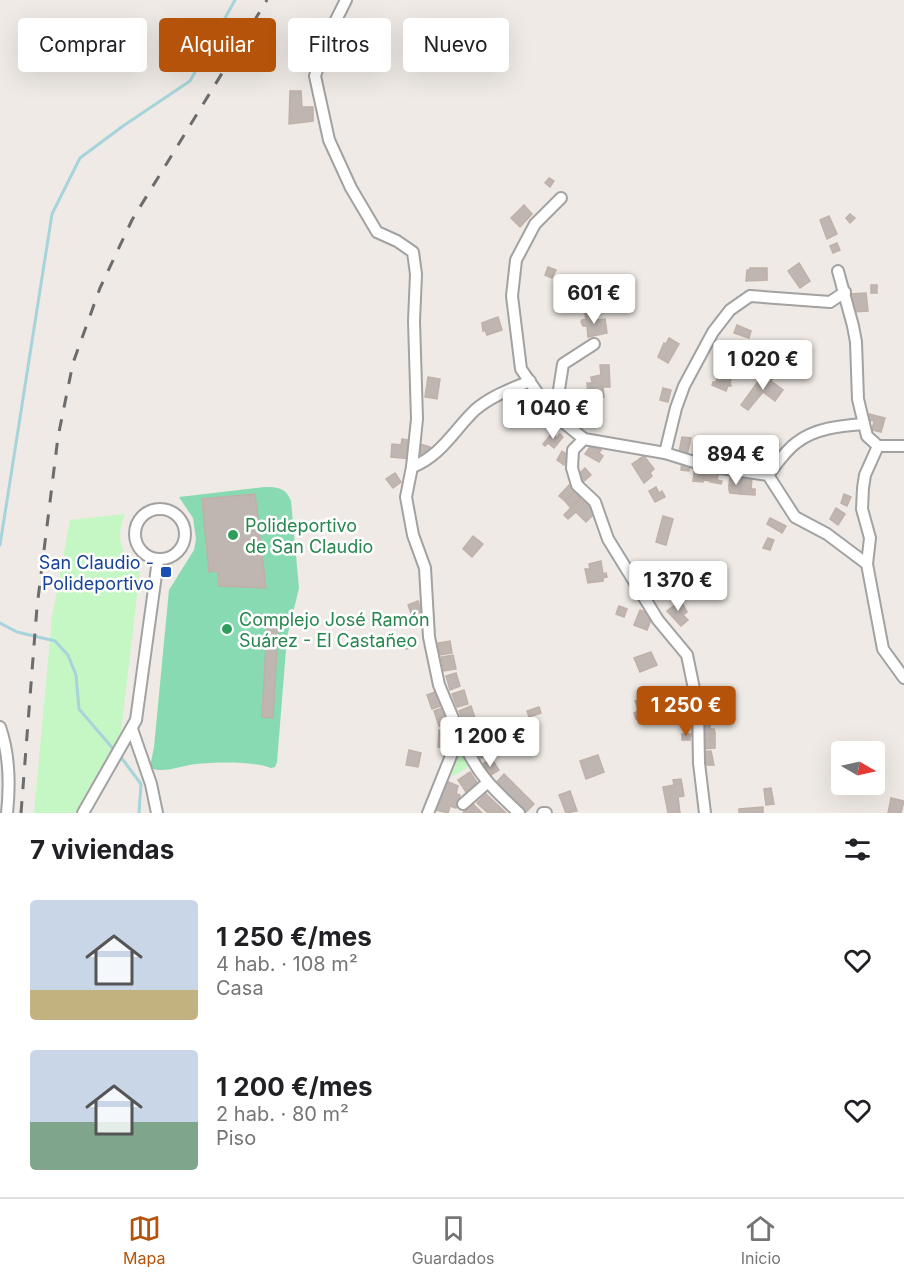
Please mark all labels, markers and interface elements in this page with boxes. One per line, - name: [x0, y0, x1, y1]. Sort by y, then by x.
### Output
- chip: Comprar: [18, 18, 147, 72]
- chip: Alquilar: [159, 18, 276, 72]
- chip: Filtros: [288, 18, 391, 72]
- chip: Nuevo: [403, 18, 509, 72]
- pin: 601 €: [552, 274, 636, 325]
- text: 601 €: [567, 281, 621, 305]
- pin: 1 020 €: [708, 340, 818, 391]
- text: 1 020 €: [727, 347, 799, 371]
- pin: 1 040 €: [498, 389, 608, 440]
- text: 1 040 €: [517, 396, 589, 420]
- pin: 894 €: [694, 435, 778, 486]
- text: 894 €: [707, 442, 765, 466]
- place label: Polideportivo de San Claudio: [245, 515, 373, 557]
- marker: Polideportivo de San Claudio: [226, 528, 240, 542]
- place label: San Claudio - Polideportivo: [39, 552, 154, 594]
- pin: 1 370 €: [623, 561, 733, 612]
- marker: San Claudio - Polideportivo: [159, 565, 173, 579]
- text: 1 370 €: [643, 568, 713, 592]
- place label: Complejo José Ramón Suárez - El Castañeo: [239, 609, 430, 651]
- marker: Complejo José Ramón Suárez - El Castañeo: [220, 622, 234, 636]
- pin: 1 250 €: [631, 686, 741, 737]
- text: 1 250 €: [651, 693, 721, 717]
- pin: 1 200 €: [435, 717, 545, 768]
- text: 1 200 €: [454, 724, 526, 748]
- north arrow: [831, 741, 885, 795]
- map controls: [831, 741, 885, 795]
- icon: filters: [841, 833, 874, 866]
- text: 7 viviendas: [30, 834, 174, 865]
- text: 1 250 €/mes: [216, 921, 372, 952]
- icon: home: [78, 924, 150, 996]
- icon: heart: [841, 944, 874, 977]
- text: 4 hab. · 108 m²: [216, 952, 358, 976]
- text: Casa: [216, 976, 264, 1000]
- text: 1 200 €/mes: [216, 1071, 373, 1102]
- icon: home: [78, 1074, 150, 1146]
- icon: heart: [841, 1094, 874, 1127]
- text: 2 hab. · 80 m²: [216, 1102, 349, 1126]
- text: Piso: [216, 1126, 256, 1150]
- tab: Mapa: [123, 1212, 165, 1268]
- tab: Guardados: [412, 1212, 494, 1268]
- tab: Inicio: [741, 1212, 781, 1268]

